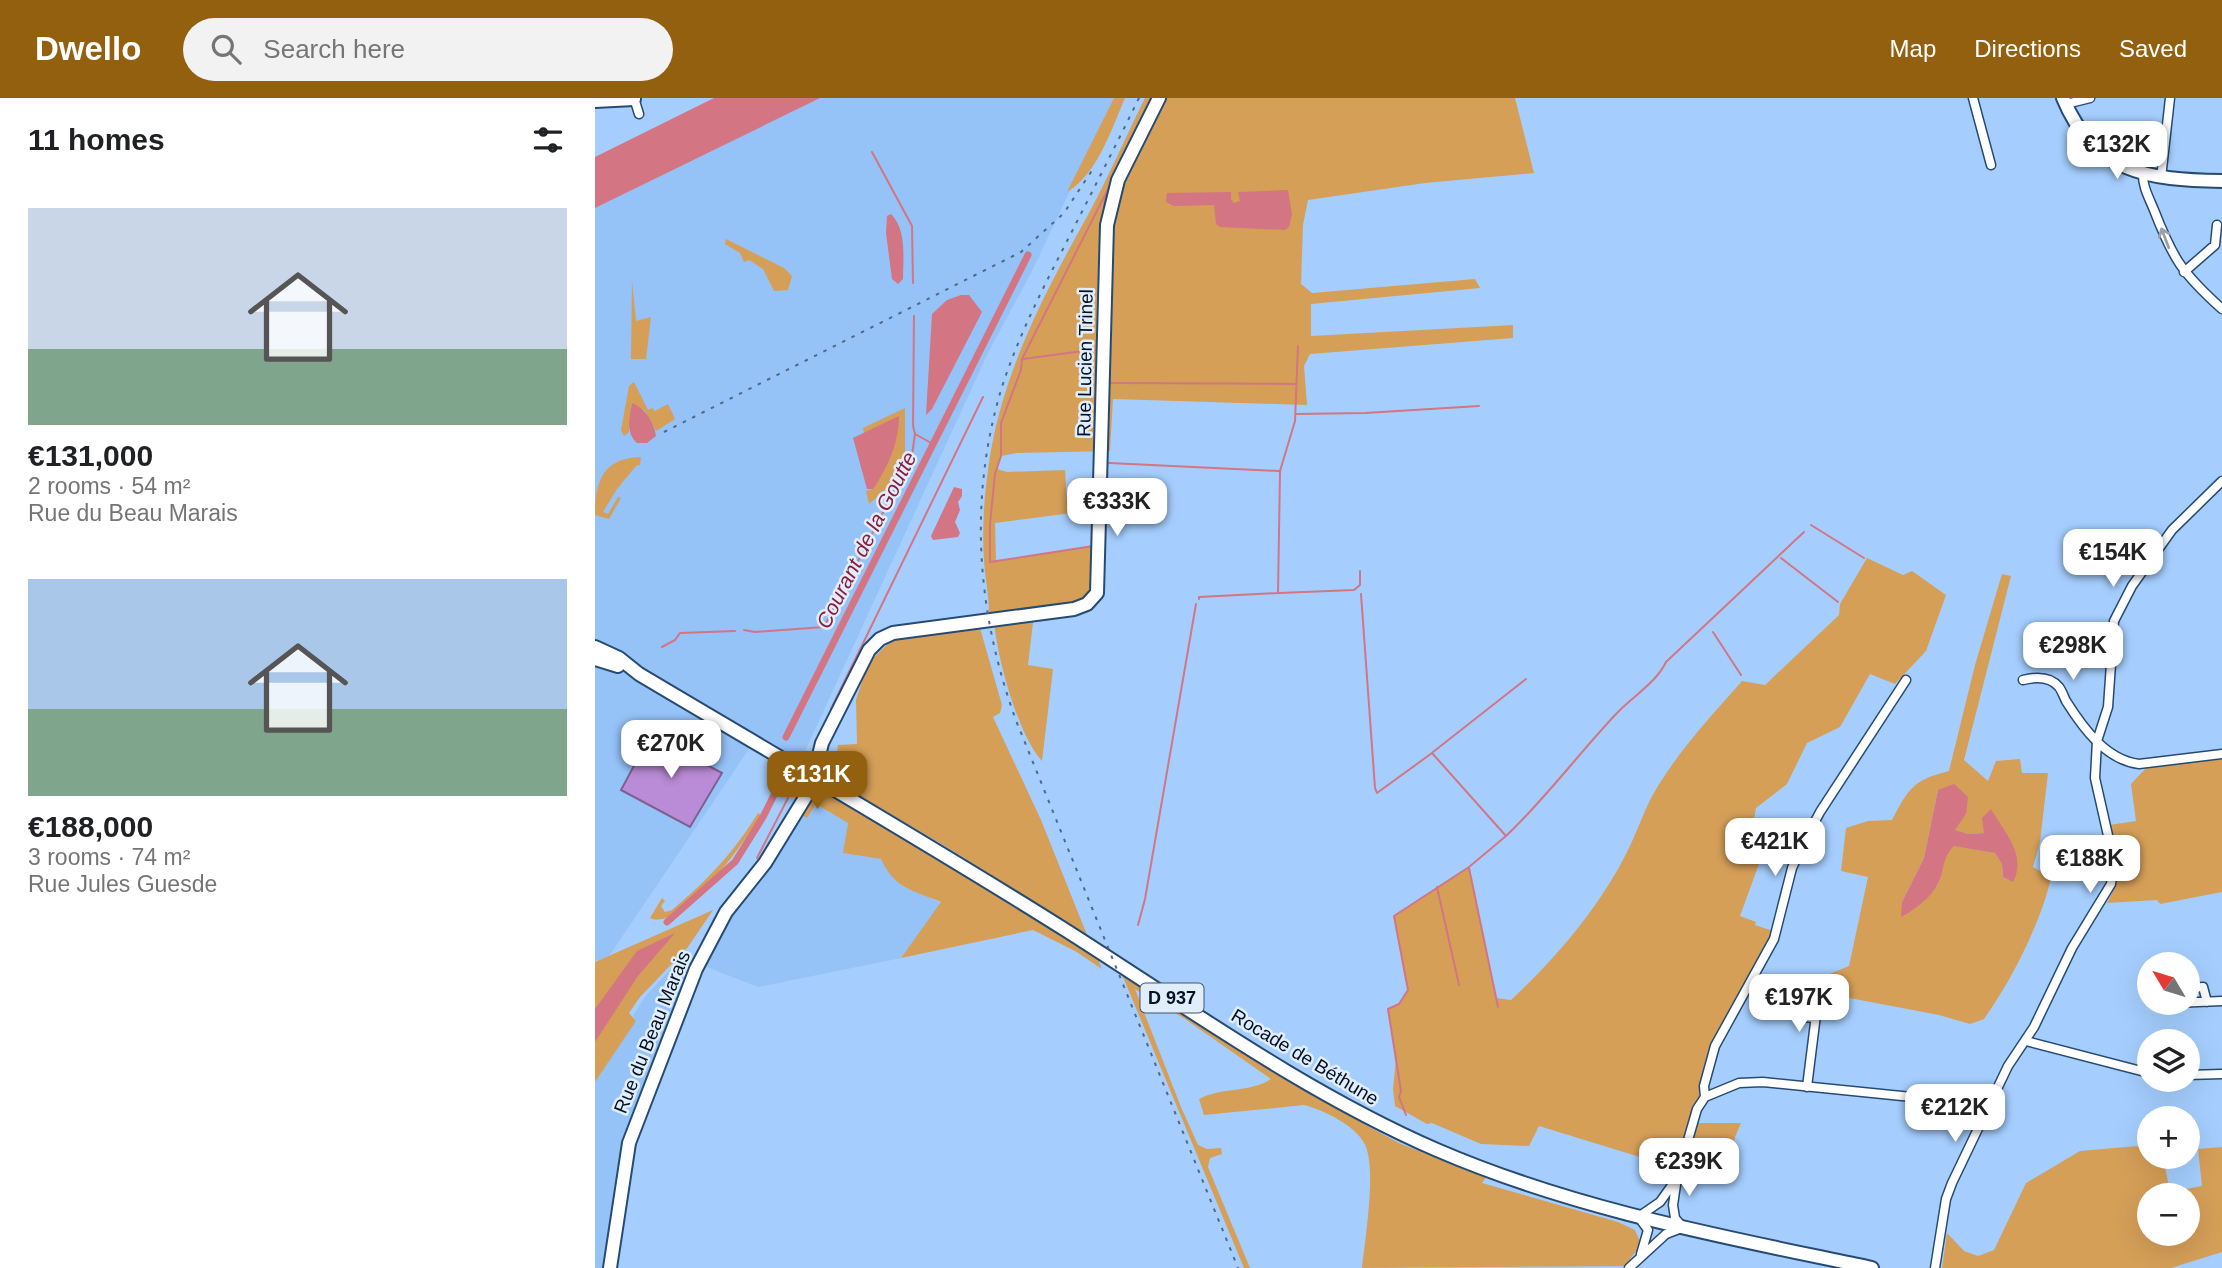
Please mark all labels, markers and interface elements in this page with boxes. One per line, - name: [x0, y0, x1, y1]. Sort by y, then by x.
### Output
- search box: [183, 18, 673, 81]
- text: Dwello: [35, 30, 141, 67]
- icon: search: [207, 30, 245, 68]
- text: Search here: [263, 34, 405, 64]
- text: Map: [1890, 35, 1936, 62]
- text: Directions: [1974, 35, 2081, 62]
- text: Saved: [2119, 35, 2187, 62]
- icon: filters: [529, 121, 567, 159]
- pin: €132K: [2068, 122, 2166, 181]
- text: 11 homes: [28, 123, 165, 156]
- text: €132K: [2083, 131, 2151, 157]
- one-way arrow: [2157, 227, 2170, 249]
- icon: home: [235, 254, 361, 380]
- street label: Rue Lucien Trinel: [1073, 289, 1097, 437]
- text: €131,000: [28, 439, 153, 472]
- water label: Courant de la Goutte: [811, 448, 921, 632]
- text: 2 rooms · 54 m²: [28, 473, 190, 499]
- pin: €333K: [1068, 478, 1166, 538]
- text: €333K: [1083, 488, 1151, 514]
- text: Rue du Beau Marais: [28, 500, 238, 526]
- pin: €154K: [2064, 530, 2162, 589]
- text: €154K: [2079, 539, 2147, 565]
- pin: €298K: [2024, 622, 2122, 682]
- icon: home: [235, 625, 361, 751]
- text: €298K: [2039, 632, 2107, 658]
- pin: €270K: [622, 720, 720, 780]
- text: €270K: [637, 730, 705, 756]
- pin: €131K: [768, 752, 866, 811]
- text: €131K: [783, 761, 851, 787]
- text: €188,000: [28, 810, 153, 843]
- pin: €421K: [1726, 818, 1824, 878]
- text: €421K: [1741, 828, 1809, 854]
- pin: €188K: [2041, 836, 2139, 895]
- text: 3 rooms · 74 m²: [28, 844, 190, 870]
- text: €188K: [2056, 845, 2124, 871]
- text: Rue Jules Guesde: [28, 871, 217, 897]
- street label: Rue du Beau Marais: [610, 948, 694, 1116]
- north arrow: [2137, 952, 2200, 1015]
- map controls: [2137, 952, 2200, 1246]
- pin: €197K: [1750, 974, 1848, 1034]
- road number: D 937: [1141, 984, 1203, 1013]
- text: €197K: [1765, 984, 1833, 1010]
- street label: Rocade de Béthune: [1228, 1005, 1382, 1109]
- button: layers: [2137, 1029, 2200, 1092]
- pin: €212K: [1906, 1084, 2004, 1144]
- text: €212K: [1921, 1094, 1989, 1120]
- button: +: [2137, 1106, 2200, 1169]
- pin: €239K: [1640, 1138, 1738, 1198]
- text: €239K: [1655, 1148, 1723, 1174]
- button: −: [2137, 1183, 2200, 1246]

